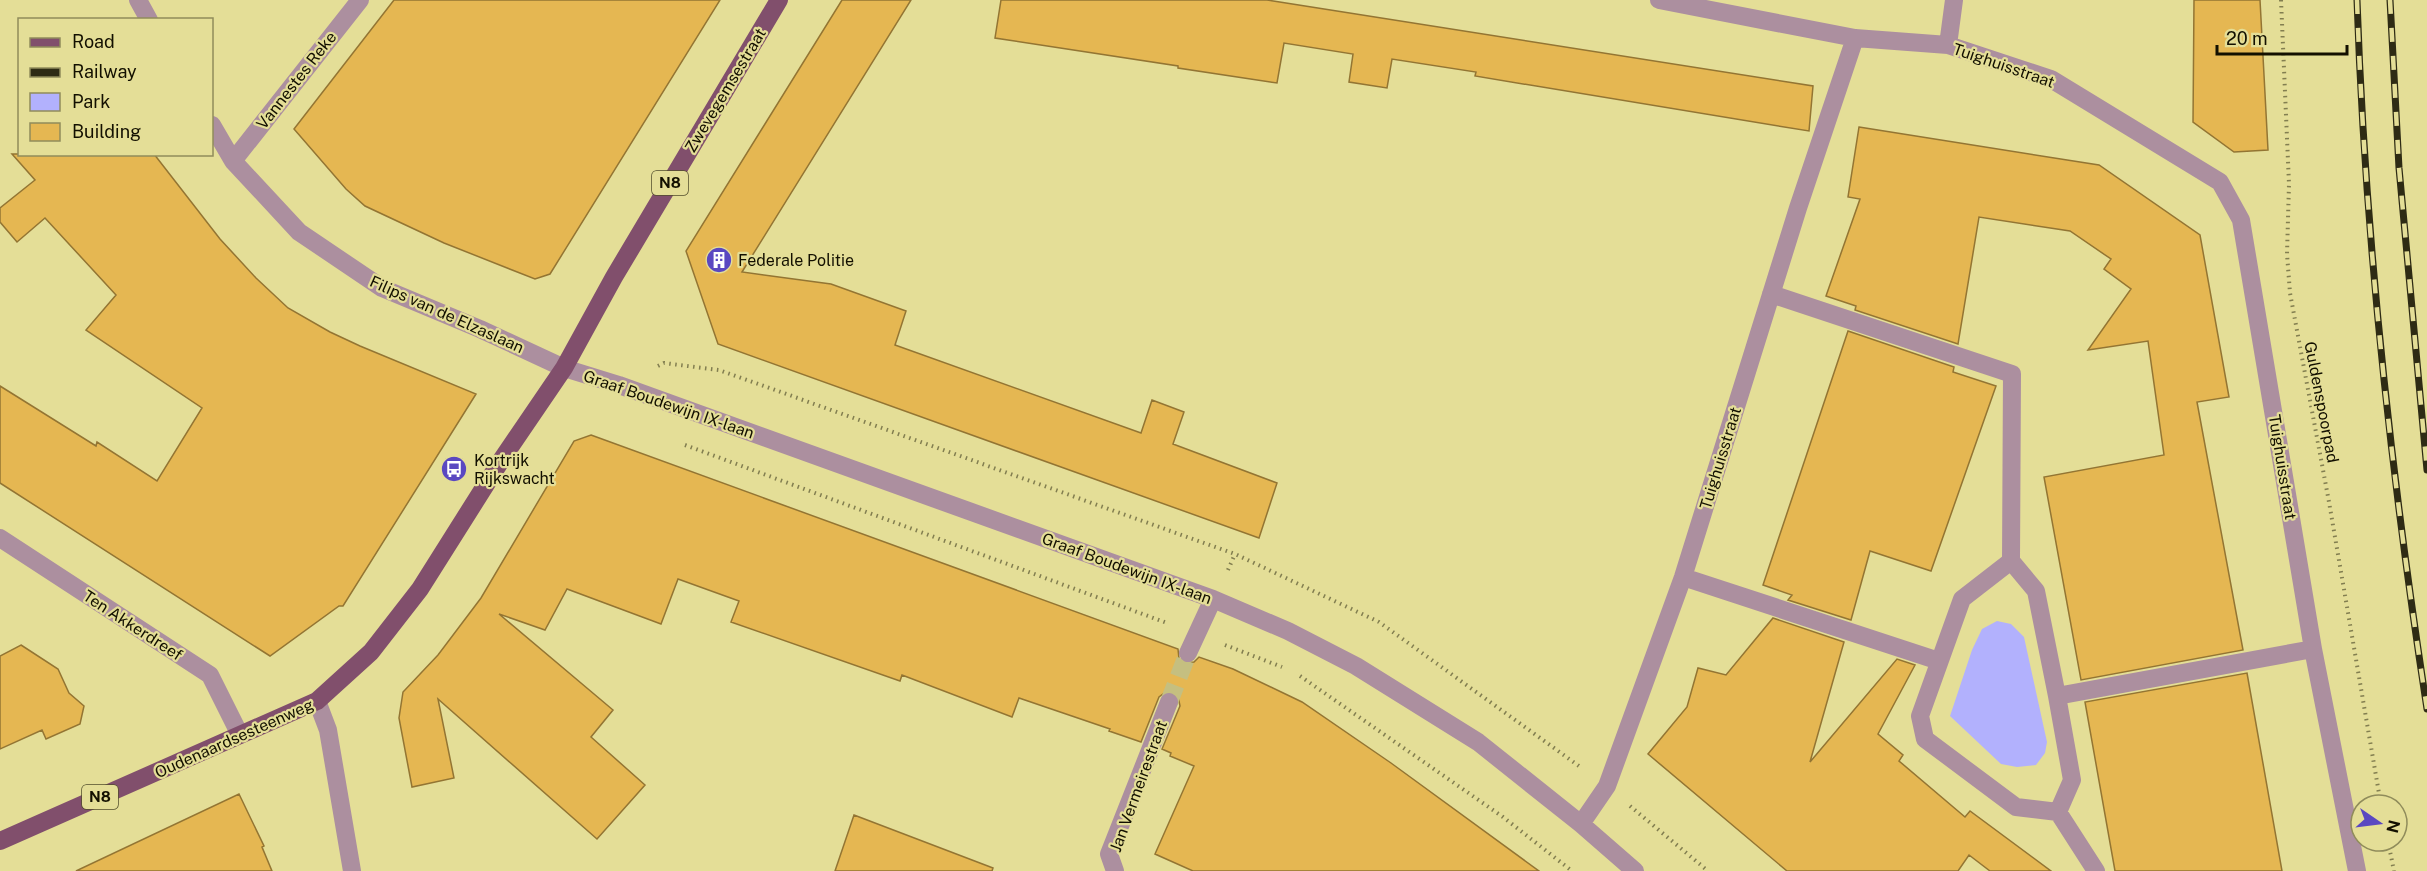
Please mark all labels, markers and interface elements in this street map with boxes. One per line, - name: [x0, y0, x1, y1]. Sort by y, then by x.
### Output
- legend: [18, 18, 213, 156]
- scale bar: [2217, 18, 2348, 56]
- street label: Zwevegemsestraat: [681, 25, 770, 156]
- street label: Vannestes Reke: [252, 28, 340, 133]
- text: 20 m: [2226, 28, 2268, 49]
- text: Road: [72, 31, 115, 52]
- street label: Tuighuisstraat: [1951, 39, 2057, 92]
- text: Railway: [72, 61, 137, 82]
- text: Park: [72, 91, 110, 112]
- text: Building: [72, 121, 141, 142]
- road number: N8: [652, 171, 688, 195]
- building icon: Federale Politie: [704, 245, 734, 275]
- place label: Federale Politie: [738, 251, 854, 270]
- street label: Filips van de Elzaslaan: [367, 272, 527, 357]
- street label: Guldenspoorpad: [2300, 340, 2343, 464]
- street label: Graaf Boudewijn IX-laan: [581, 366, 757, 443]
- street label: Tuighuisstraat: [1696, 405, 1745, 512]
- street label: Tuighuisstraat: [2265, 413, 2300, 521]
- place label: Kortrijk Rijkswacht: [474, 451, 555, 488]
- bus stop icon: Kortrijk Rijkswacht: [439, 454, 469, 484]
- street label: Graaf Boudewijn IX-laan: [1039, 529, 1214, 608]
- street label: Ten Akkerdreef: [79, 586, 186, 665]
- street label: Oudenaardsesteenweg: [152, 695, 316, 782]
- street label: Jan Vermeirestraat: [1106, 718, 1171, 855]
- road number: N8: [82, 785, 118, 809]
- north arrow: [2349, 793, 2409, 853]
- text: N: [2382, 818, 2404, 835]

